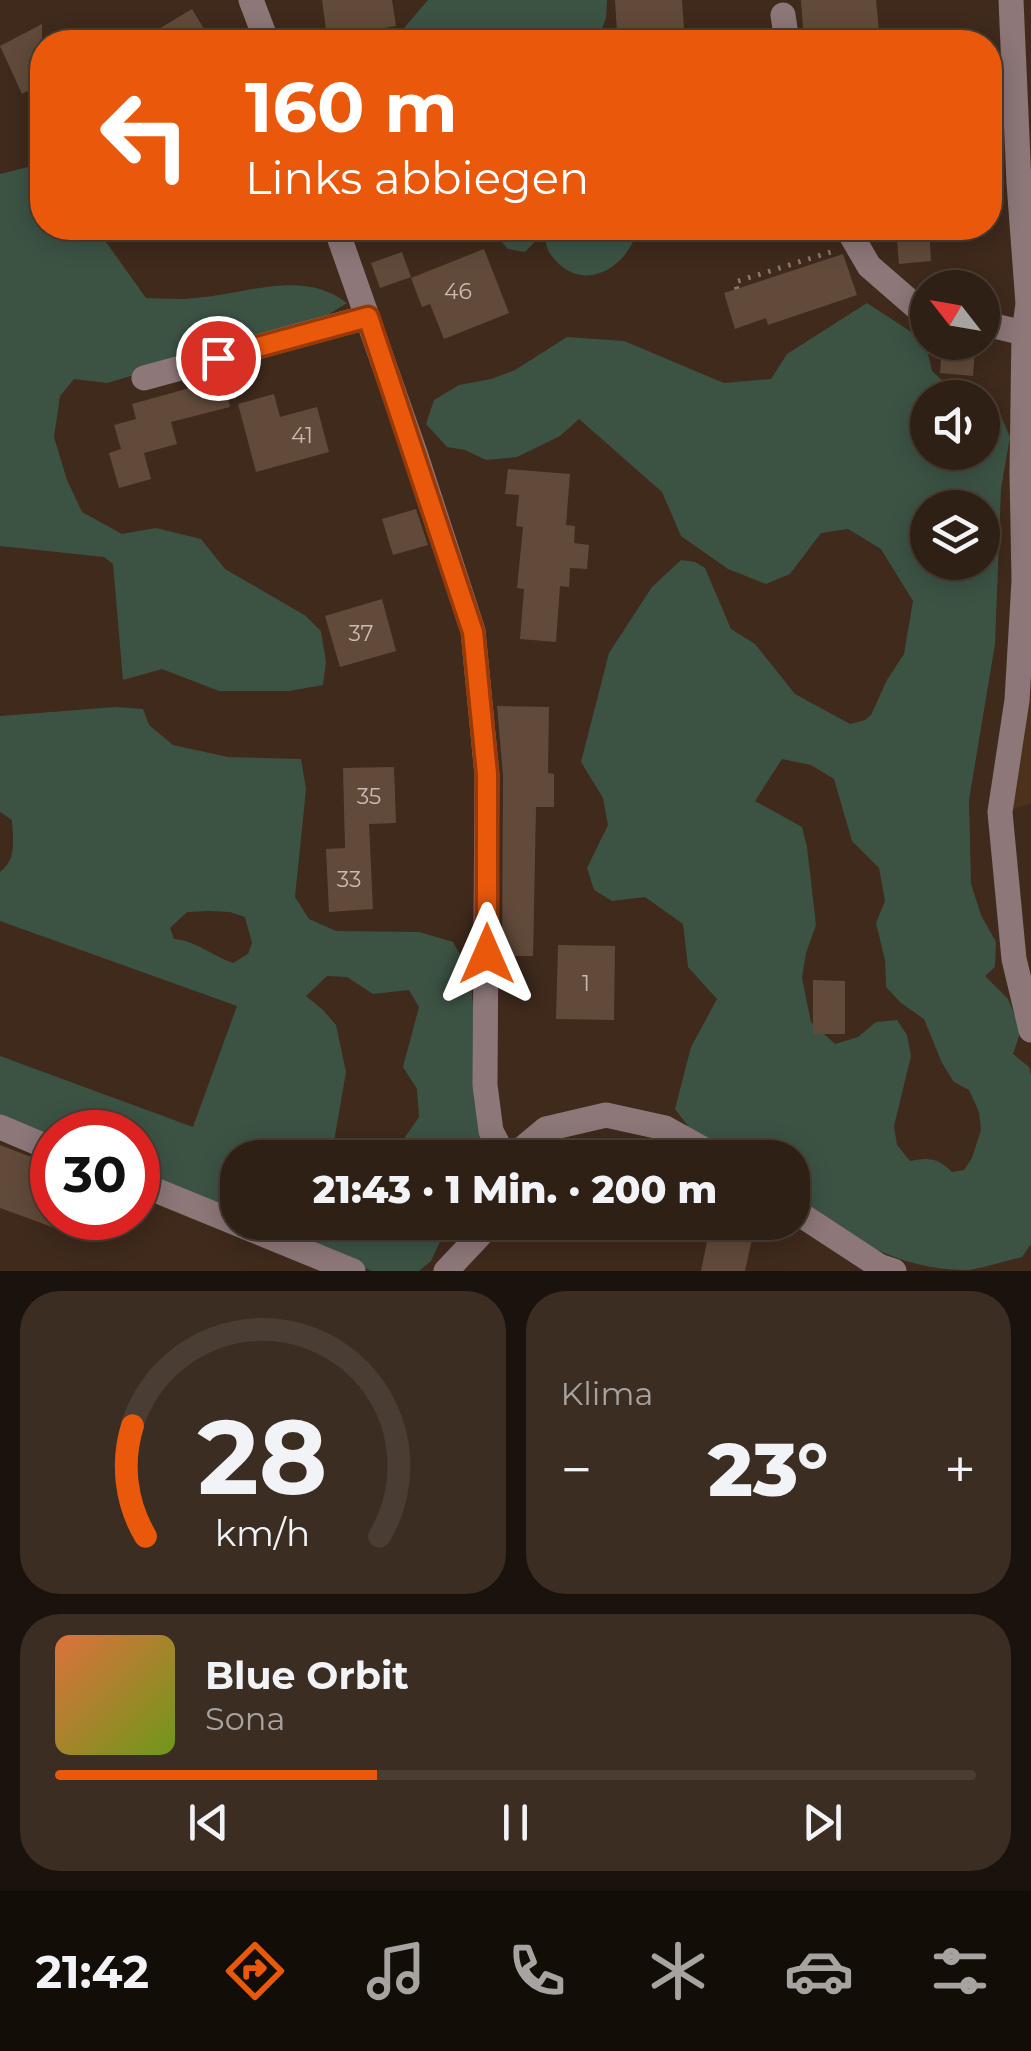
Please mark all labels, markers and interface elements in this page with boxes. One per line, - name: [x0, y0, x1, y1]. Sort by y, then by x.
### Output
- text: 160 m: [245, 64, 458, 150]
- icon: left: [80, 70, 210, 200]
- text: Links abbiegen: [245, 150, 589, 205]
- north arrow: [910, 270, 1000, 360]
- map controls: [910, 270, 1000, 580]
- house number: 46: [444, 278, 472, 305]
- pin: [176, 316, 261, 401]
- icon: arrive: [191, 331, 246, 386]
- button: sound: [910, 380, 1000, 470]
- house number: 41: [291, 422, 313, 449]
- button: layers: [910, 490, 1000, 580]
- house number: 37: [348, 620, 374, 647]
- house number: 35: [357, 783, 381, 810]
- house number: 33: [337, 866, 361, 893]
- position arrow: [435, 902, 539, 1006]
- house number: 1: [582, 970, 590, 997]
- speed limit sign: 30: [30, 1110, 160, 1240]
- text: 21:43 · 1 Min. · 200 m: [313, 1166, 717, 1213]
- text: Klima: [561, 1374, 653, 1413]
- text: 28: [198, 1393, 328, 1520]
- text: 23°: [708, 1423, 828, 1515]
- text: −: [561, 1436, 592, 1503]
- text: +: [944, 1436, 976, 1503]
- text: km/h: [215, 1511, 310, 1555]
- text: Blue Orbit: [205, 1652, 409, 1699]
- text: Sona: [205, 1699, 285, 1738]
- icon: previous: [181, 1795, 236, 1850]
- icon: pause: [488, 1795, 543, 1850]
- icon: next: [795, 1795, 850, 1850]
- icon: directions: [220, 1936, 290, 2006]
- icon: music: [361, 1936, 431, 2006]
- icon: phone: [502, 1936, 572, 2006]
- icon: climate: [643, 1936, 713, 2006]
- icon: car: [784, 1936, 854, 2006]
- icon: filters: [925, 1936, 995, 2006]
- text: 21:42: [36, 1944, 149, 1999]

